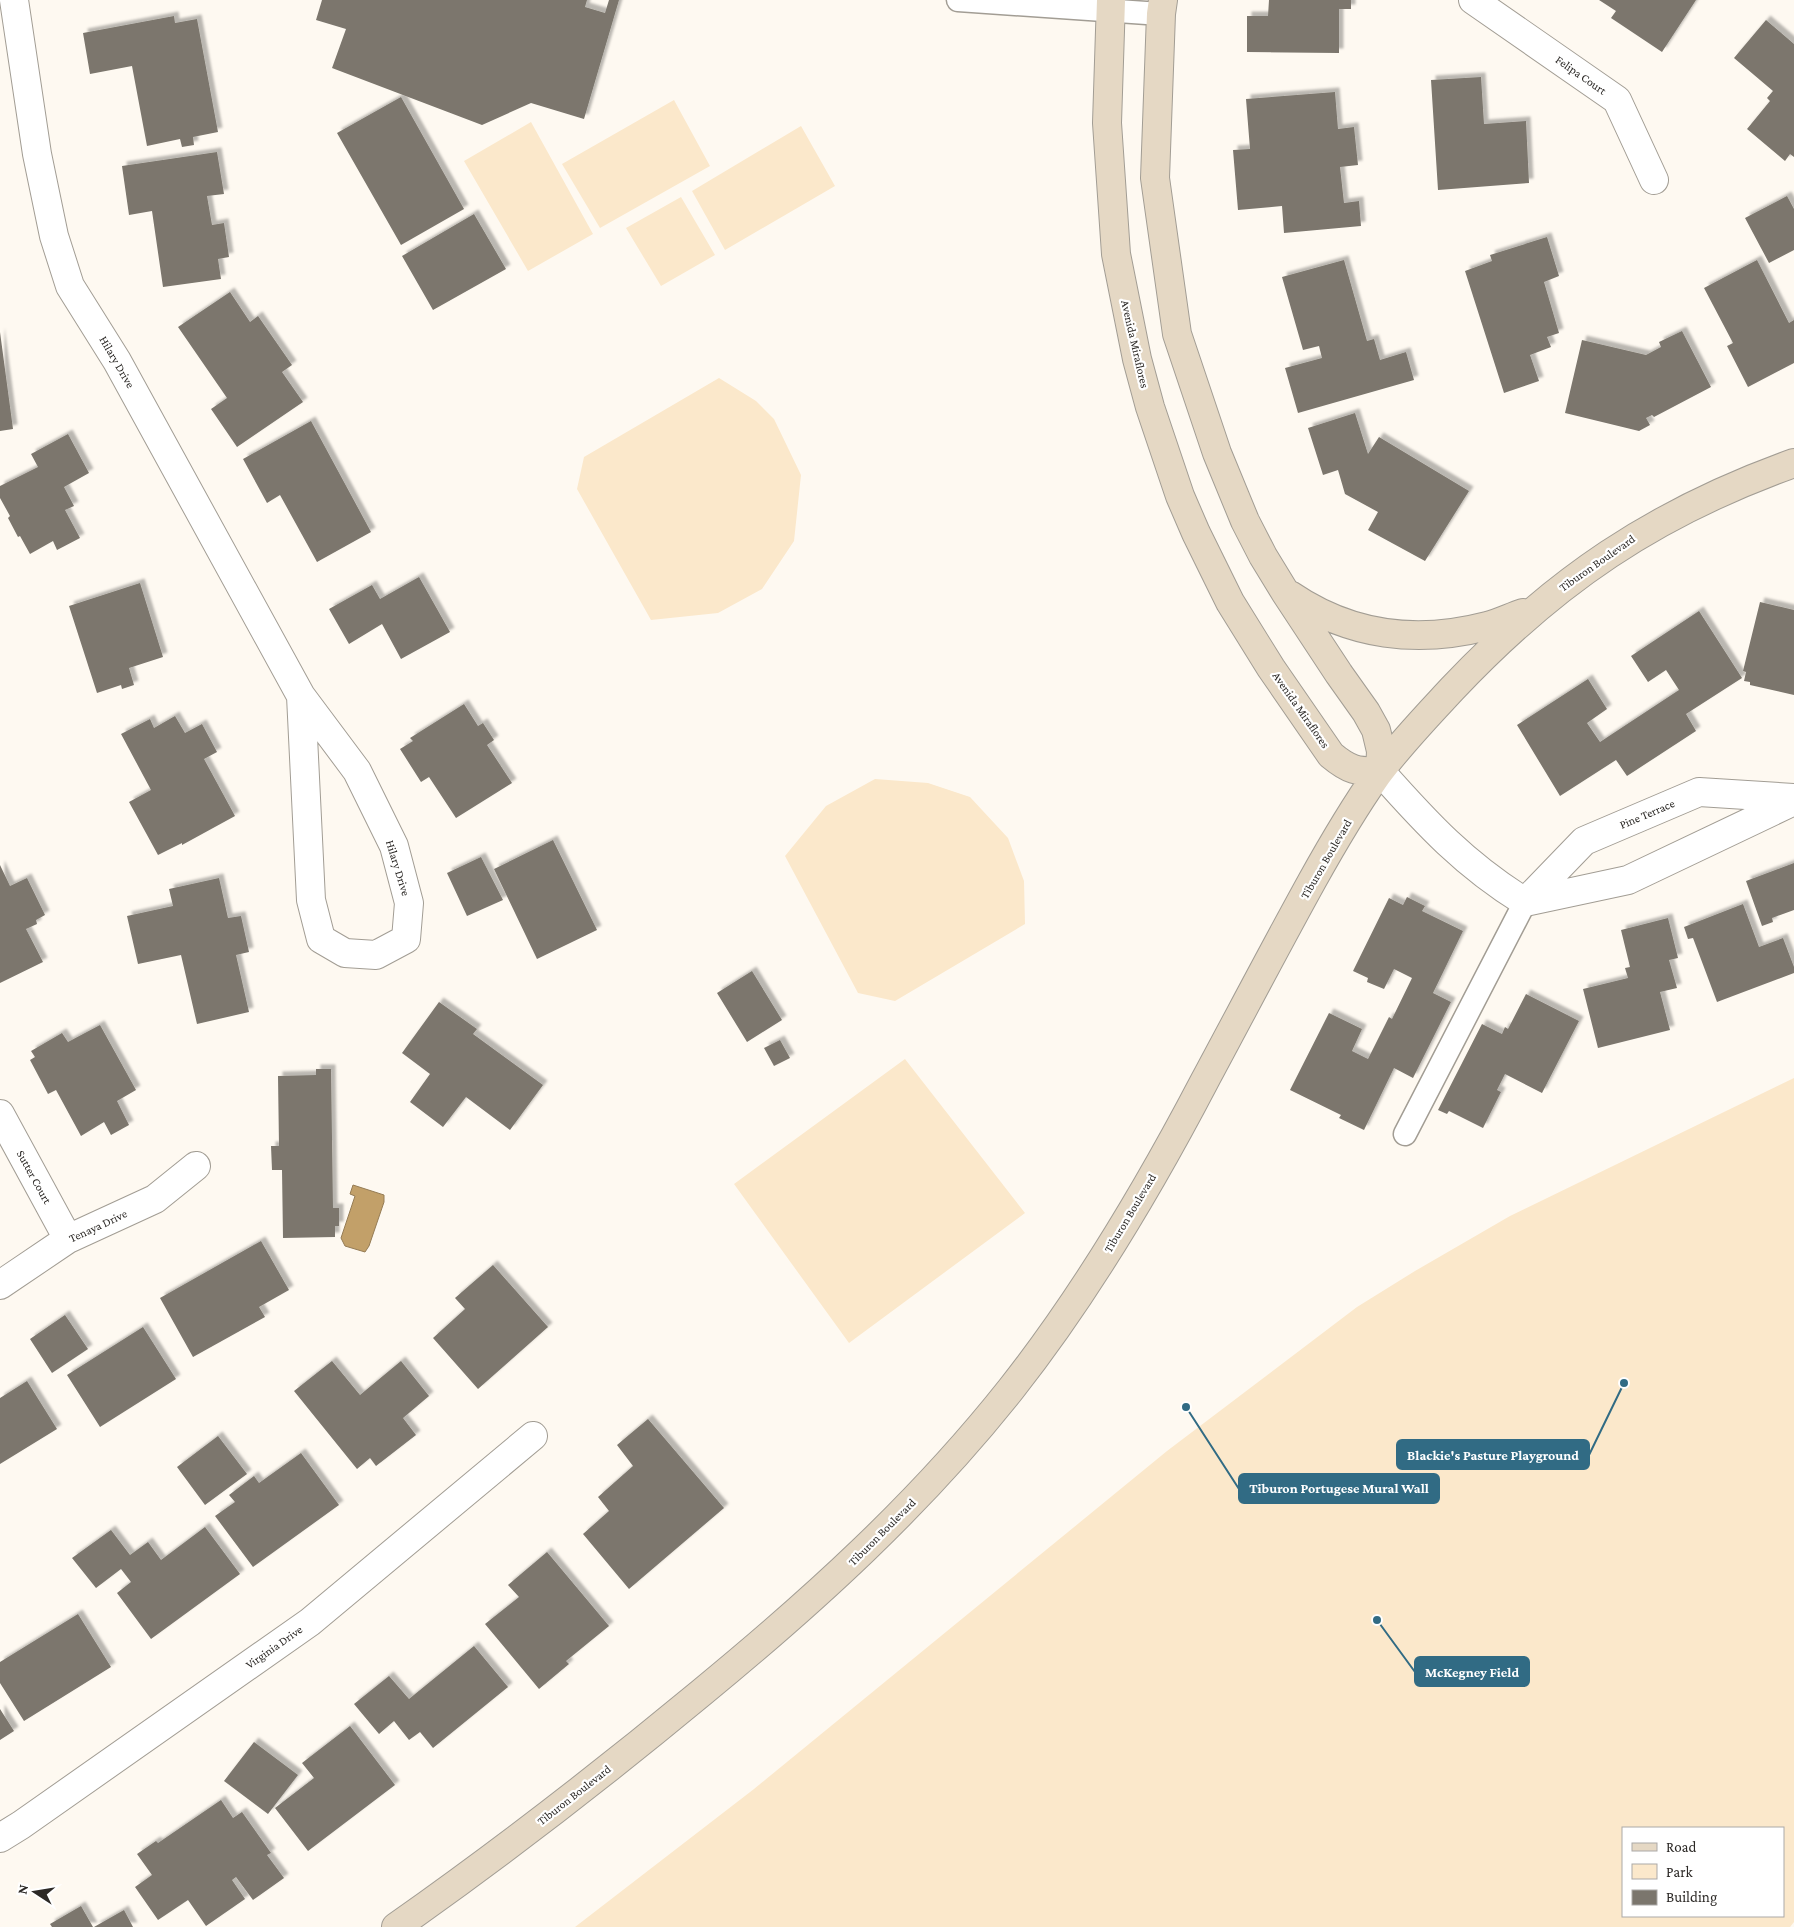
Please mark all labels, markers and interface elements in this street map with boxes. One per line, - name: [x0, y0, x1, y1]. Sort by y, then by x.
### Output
- street label: Felipa Court: [1553, 52, 1610, 98]
- street label: Avenida Miraflores: [1118, 299, 1152, 390]
- street label: Hilary Drive: [96, 333, 138, 391]
- street label: Tiburon Boulevard: [1556, 531, 1638, 594]
- street label: Avenida Miraflores: [1269, 669, 1333, 751]
- street label: Pine Terrace: [1617, 796, 1677, 832]
- street label: Tiburon Boulevard: [1298, 816, 1355, 901]
- street label: Hilary Drive: [383, 838, 413, 898]
- street label: Sutter Court: [14, 1148, 55, 1207]
- street label: Tiburon Boulevard: [1101, 1170, 1159, 1255]
- street label: Tenaya Drive: [67, 1206, 129, 1246]
- callout: Blackie's Pasture Playground: [1397, 1440, 1589, 1469]
- text: Blackie's Pasture Playground: [1407, 1447, 1579, 1463]
- callout: Tiburon Portugese Mural Wall: [1239, 1474, 1439, 1503]
- text: Tiburon Portugese Mural Wall: [1249, 1480, 1429, 1496]
- street label: Tiburon Boulevard: [845, 1495, 919, 1569]
- street label: Virginia Drive: [243, 1622, 305, 1672]
- callout: McKegney Field: [1415, 1657, 1529, 1686]
- text: McKegney Field: [1425, 1664, 1519, 1680]
- street label: Tiburon Boulevard: [534, 1762, 614, 1828]
- legend: [1622, 1827, 1784, 1917]
- text: Road: [1666, 1839, 1697, 1855]
- text: Park: [1666, 1864, 1693, 1880]
- north arrow: [10, 1867, 60, 1917]
- text: N: [13, 1883, 31, 1896]
- text: Building: [1666, 1889, 1717, 1906]

